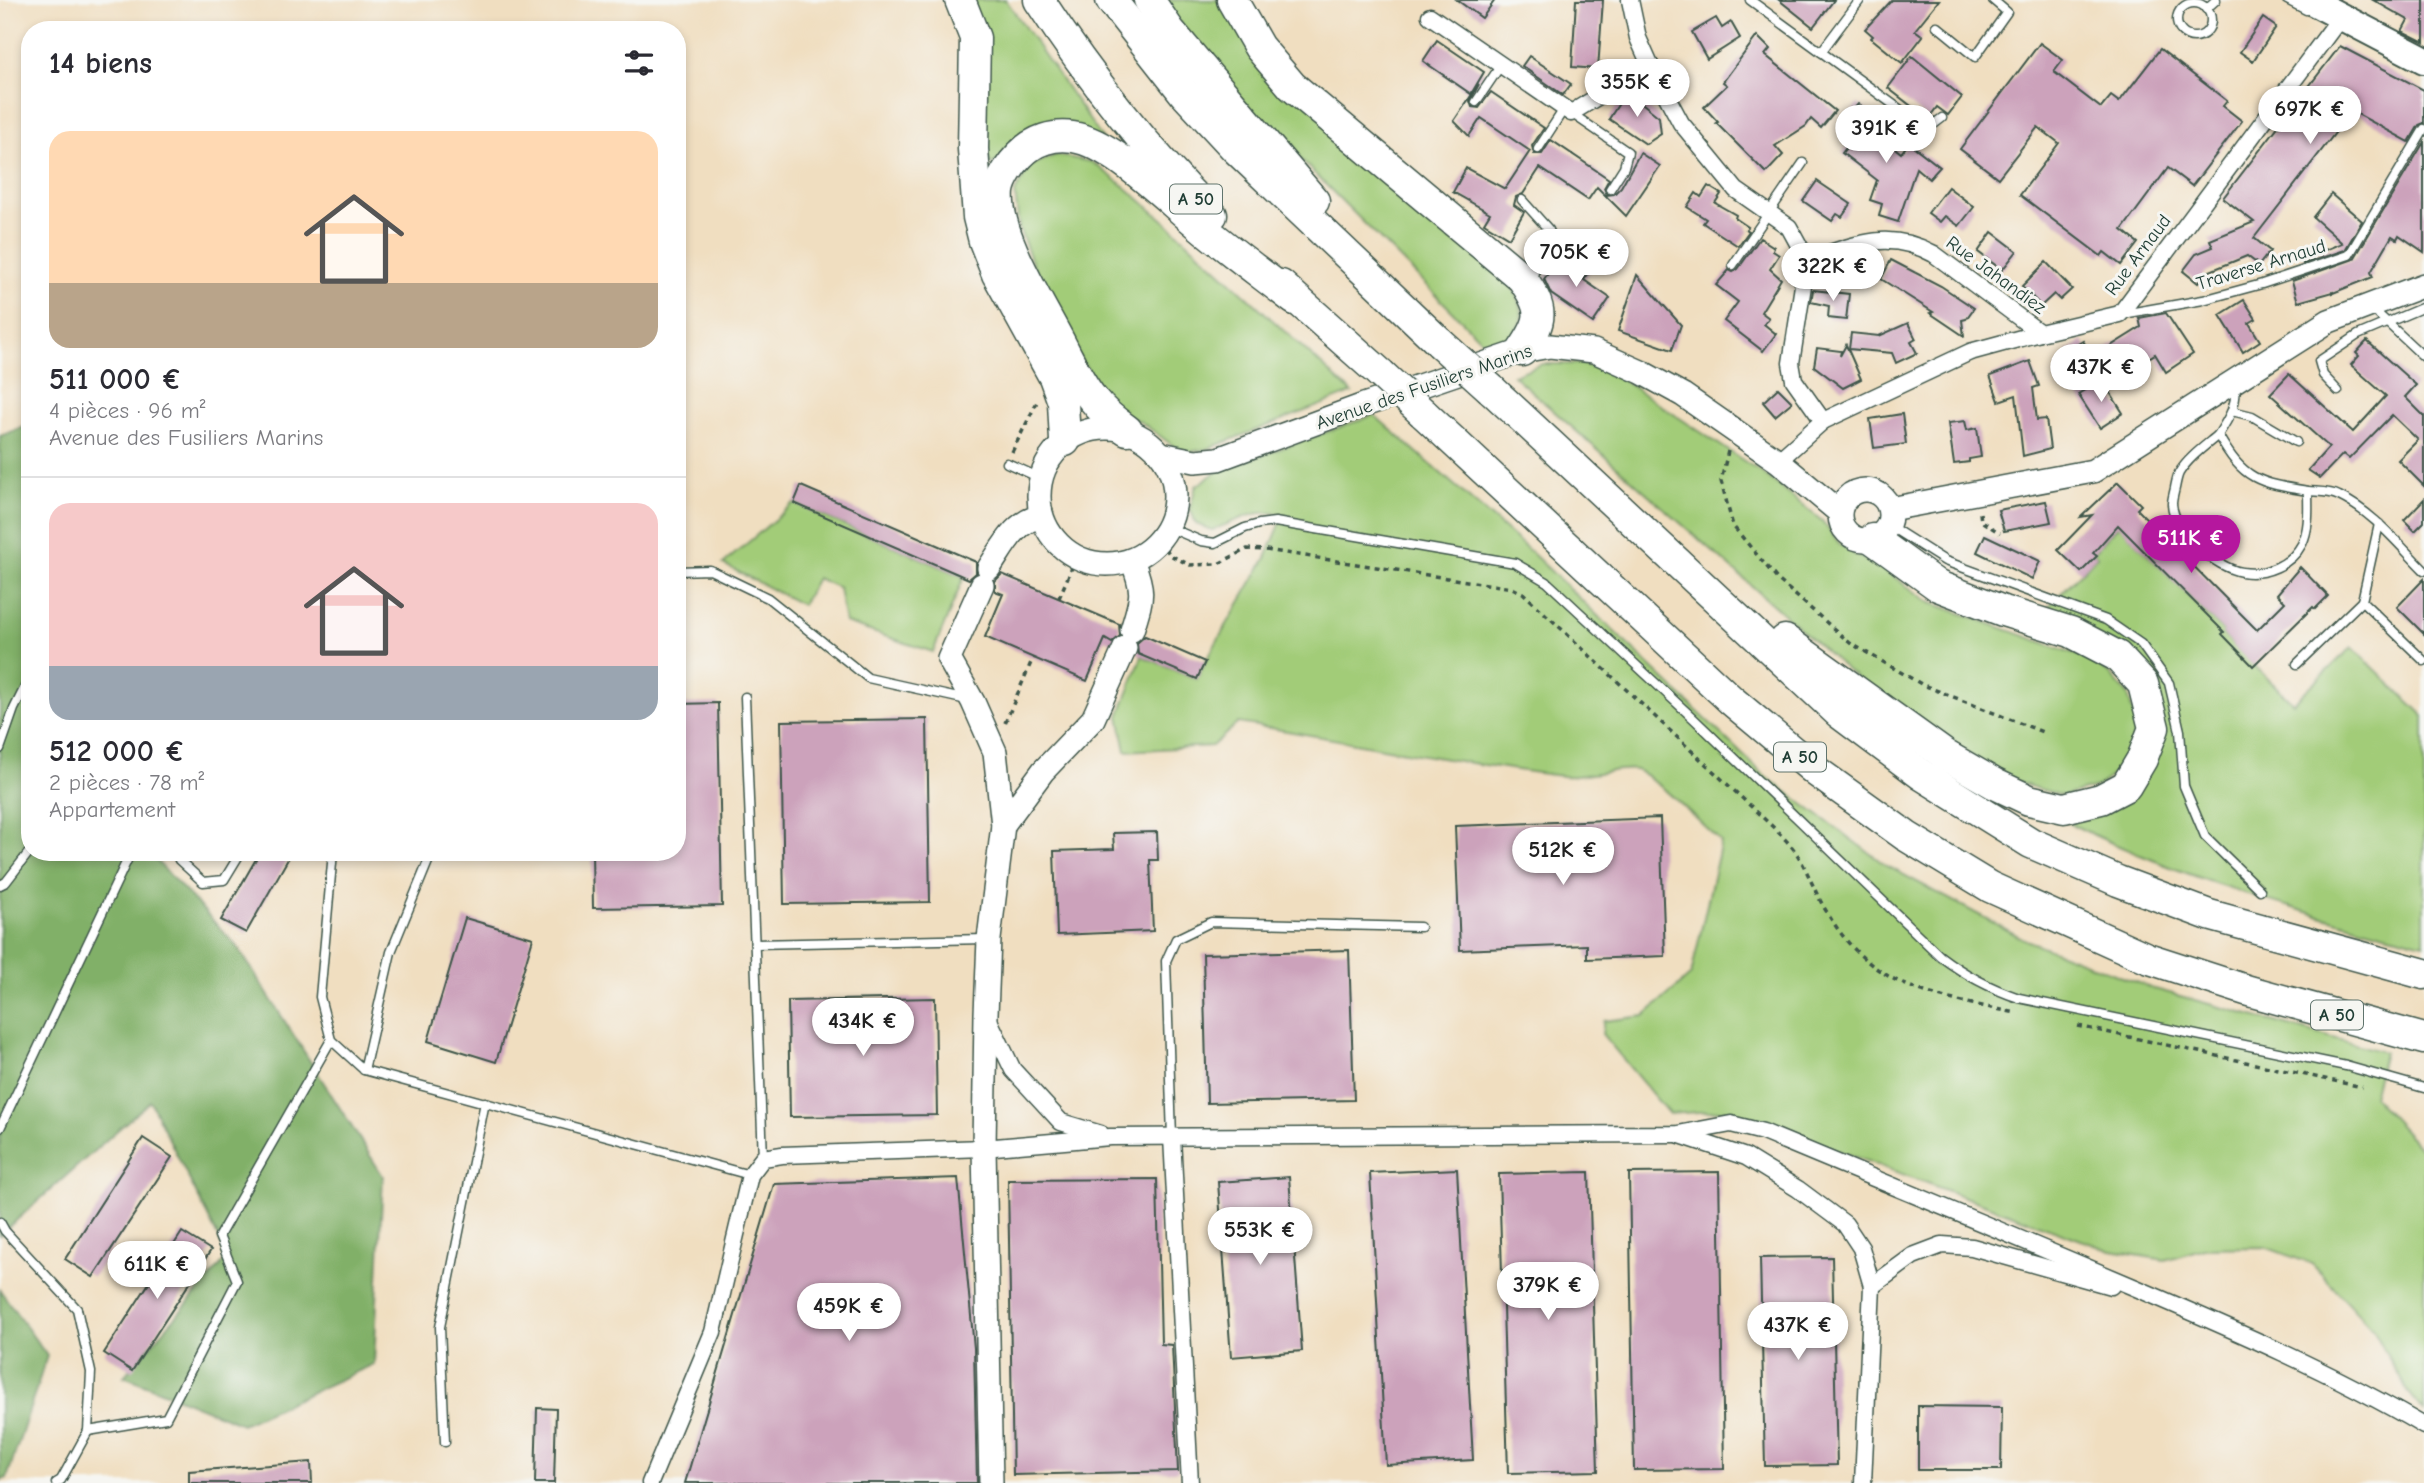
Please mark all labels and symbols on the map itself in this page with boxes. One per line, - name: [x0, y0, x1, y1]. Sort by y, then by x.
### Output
- pin: 355K €: [1580, 60, 1694, 119]
- pin: 697K €: [2253, 86, 2367, 146]
- pin: 391K €: [1829, 106, 1943, 165]
- road number: A 50: [1170, 184, 1222, 214]
- street label: Rue Arnaud: [2100, 210, 2176, 300]
- pin: 705K €: [1519, 230, 1633, 289]
- street label: Rue Jahandiez: [1942, 231, 2050, 319]
- street label: Traverse Arnaud: [2194, 235, 2328, 295]
- pin: 322K €: [1776, 244, 1890, 303]
- street label: Avenue des Fusiliers Marins: [1313, 340, 1535, 434]
- pin: 437K €: [2044, 344, 2158, 404]
- pin: 511K €: [2134, 516, 2248, 575]
- road number: A 50: [1774, 742, 1826, 772]
- pin: 512K €: [1506, 828, 1620, 887]
- pin: 434K €: [806, 998, 920, 1058]
- road number: A 50: [2311, 1000, 2363, 1030]
- pin: 553K €: [1203, 1208, 1317, 1267]
- pin: 611K €: [100, 1242, 214, 1301]
- pin: 379K €: [1491, 1262, 1605, 1322]
- pin: 459K €: [792, 1284, 906, 1343]
- pin: 437K €: [1741, 1302, 1855, 1362]

